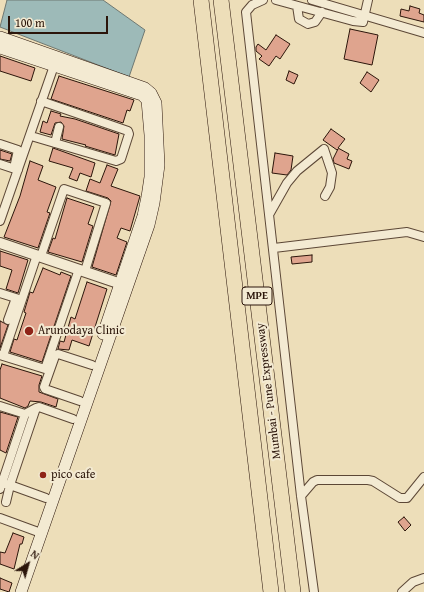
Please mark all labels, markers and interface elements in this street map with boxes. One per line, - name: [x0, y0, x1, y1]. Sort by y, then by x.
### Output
- scale bar: [10, 8, 110, 34]
- text: 100 m: [15, 14, 45, 31]
- road number: MPE: [242, 287, 272, 305]
- street label: Mumbai - Pune Expressway: [253, 322, 285, 460]
- place label: Arunodaya Clinic: [38, 324, 124, 338]
- marker: Arunodaya Clinic: [23, 325, 35, 337]
- place label: pico cafe: [51, 468, 95, 482]
- marker: pico cafe: [38, 470, 48, 480]
- north arrow: [8, 544, 48, 584]
- text: N: [27, 546, 43, 563]

